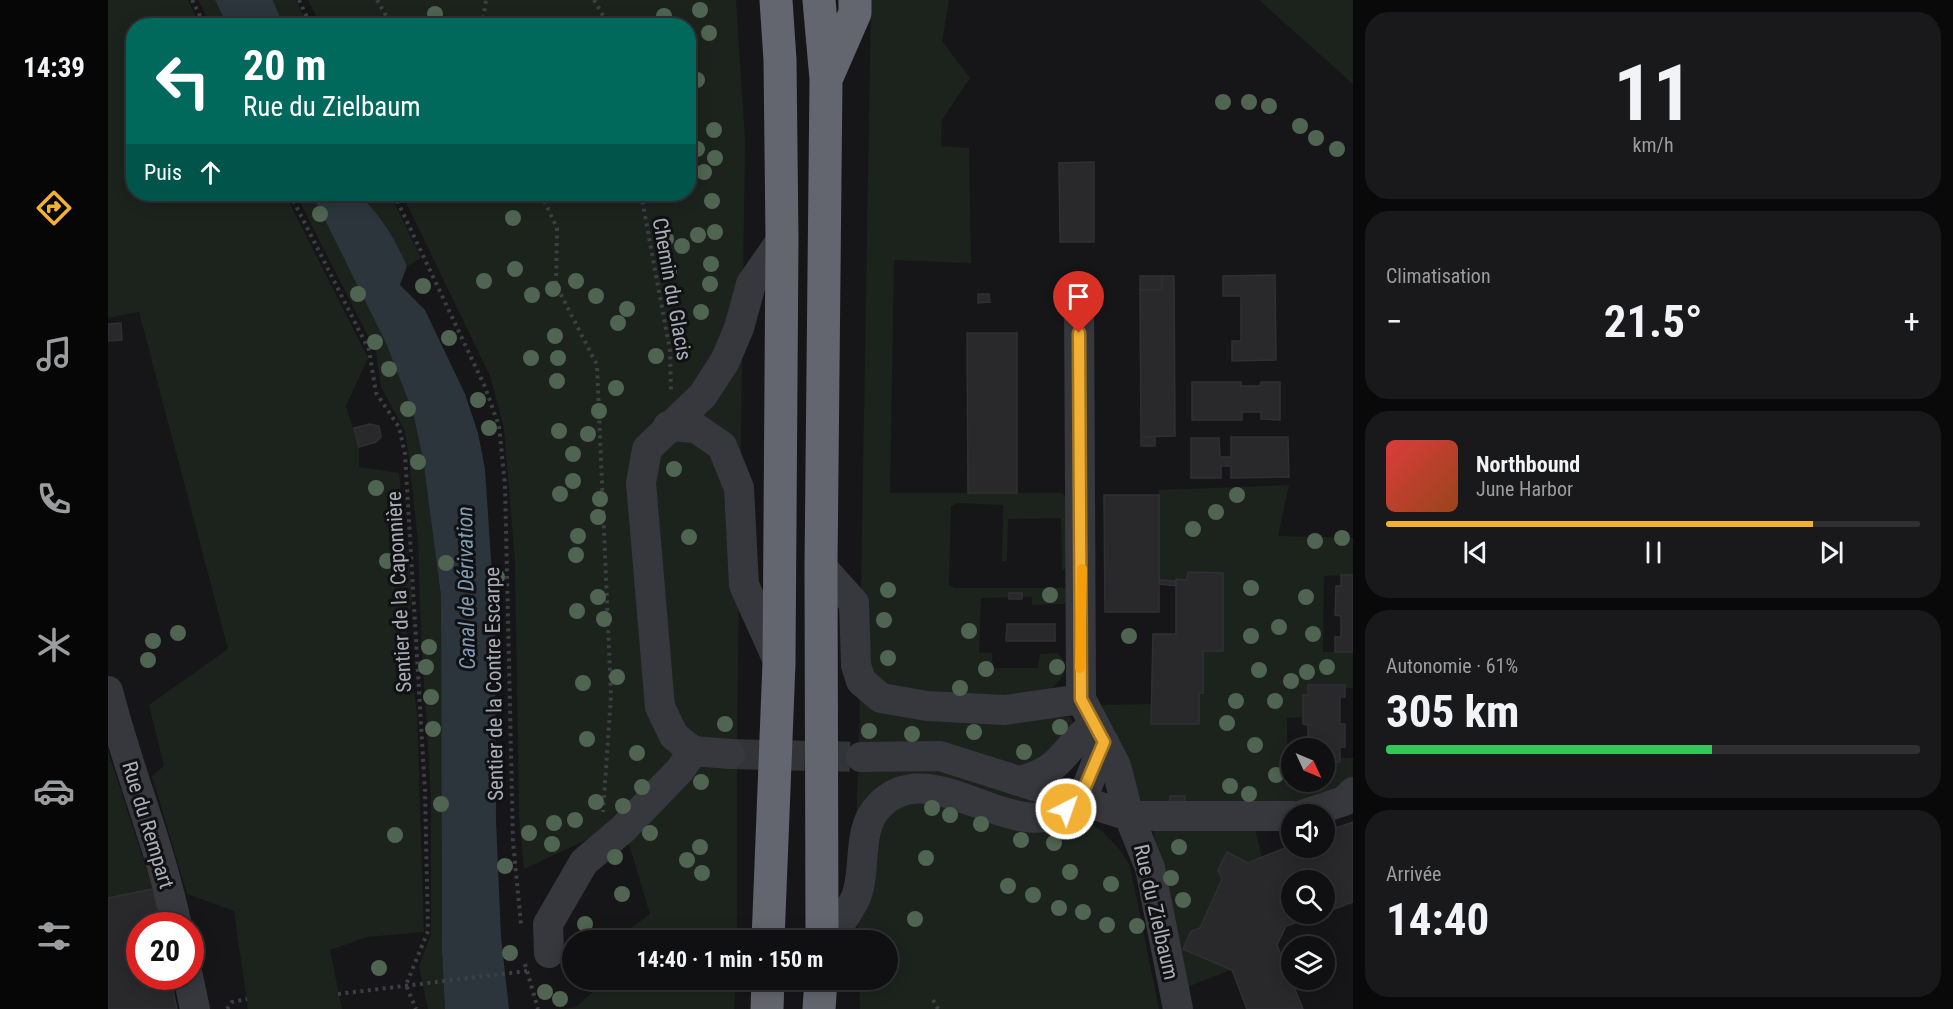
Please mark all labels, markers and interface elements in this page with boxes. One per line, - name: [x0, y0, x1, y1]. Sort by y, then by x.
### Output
- text: 20 m: [243, 41, 326, 90]
- icon: left: [144, 42, 222, 120]
- text: 11: [1614, 48, 1692, 139]
- text: 14:39: [23, 52, 85, 84]
- text: Rue du Zielbaum: [243, 91, 421, 123]
- text: km/h: [1632, 133, 1674, 157]
- icon: ahead: [194, 156, 227, 189]
- text: Puis: [144, 160, 182, 185]
- icon: directions: [33, 187, 75, 229]
- street label: Chemin du Glacis: [648, 216, 696, 362]
- text: Climatisation: [1386, 264, 1491, 288]
- pin: [1053, 271, 1104, 333]
- icon: arrive: [1062, 280, 1095, 313]
- text: 21.5°: [1604, 295, 1702, 348]
- text: −: [1386, 302, 1403, 341]
- text: +: [1904, 302, 1920, 341]
- icon: music: [33, 333, 75, 375]
- text: Northbound: [1476, 452, 1580, 477]
- text: June Harbor: [1476, 477, 1573, 501]
- icon: phone: [33, 478, 75, 520]
- street label: Sentier de la Caponnière: [382, 491, 416, 693]
- water label: Canal de Dérivation: [452, 506, 480, 670]
- icon: previous: [1459, 536, 1492, 569]
- icon: pause: [1637, 536, 1670, 569]
- icon: next: [1815, 536, 1848, 569]
- street label: Sentier de la Contre Escarpe: [480, 567, 508, 801]
- icon: climate: [33, 624, 75, 666]
- text: Autonomie · 61%: [1386, 654, 1518, 678]
- text: 305 km: [1386, 685, 1519, 738]
- north arrow: [1281, 738, 1335, 792]
- map controls: [1281, 738, 1335, 990]
- street label: Rue du Rempart: [117, 759, 179, 891]
- icon: car: [33, 770, 75, 812]
- position arrow: [1034, 777, 1098, 841]
- button: sound: [1281, 804, 1335, 858]
- street label: Rue du Zielbaum: [1129, 842, 1183, 982]
- text: Arrivée: [1386, 862, 1442, 886]
- button: search: [1281, 870, 1335, 924]
- text: 14:40: [1386, 893, 1489, 946]
- speed limit sign: 20: [126, 912, 204, 990]
- icon: filters: [33, 915, 75, 957]
- button: layers: [1281, 936, 1335, 990]
- text: 14:40 · 1 min · 150 m: [637, 947, 823, 972]

